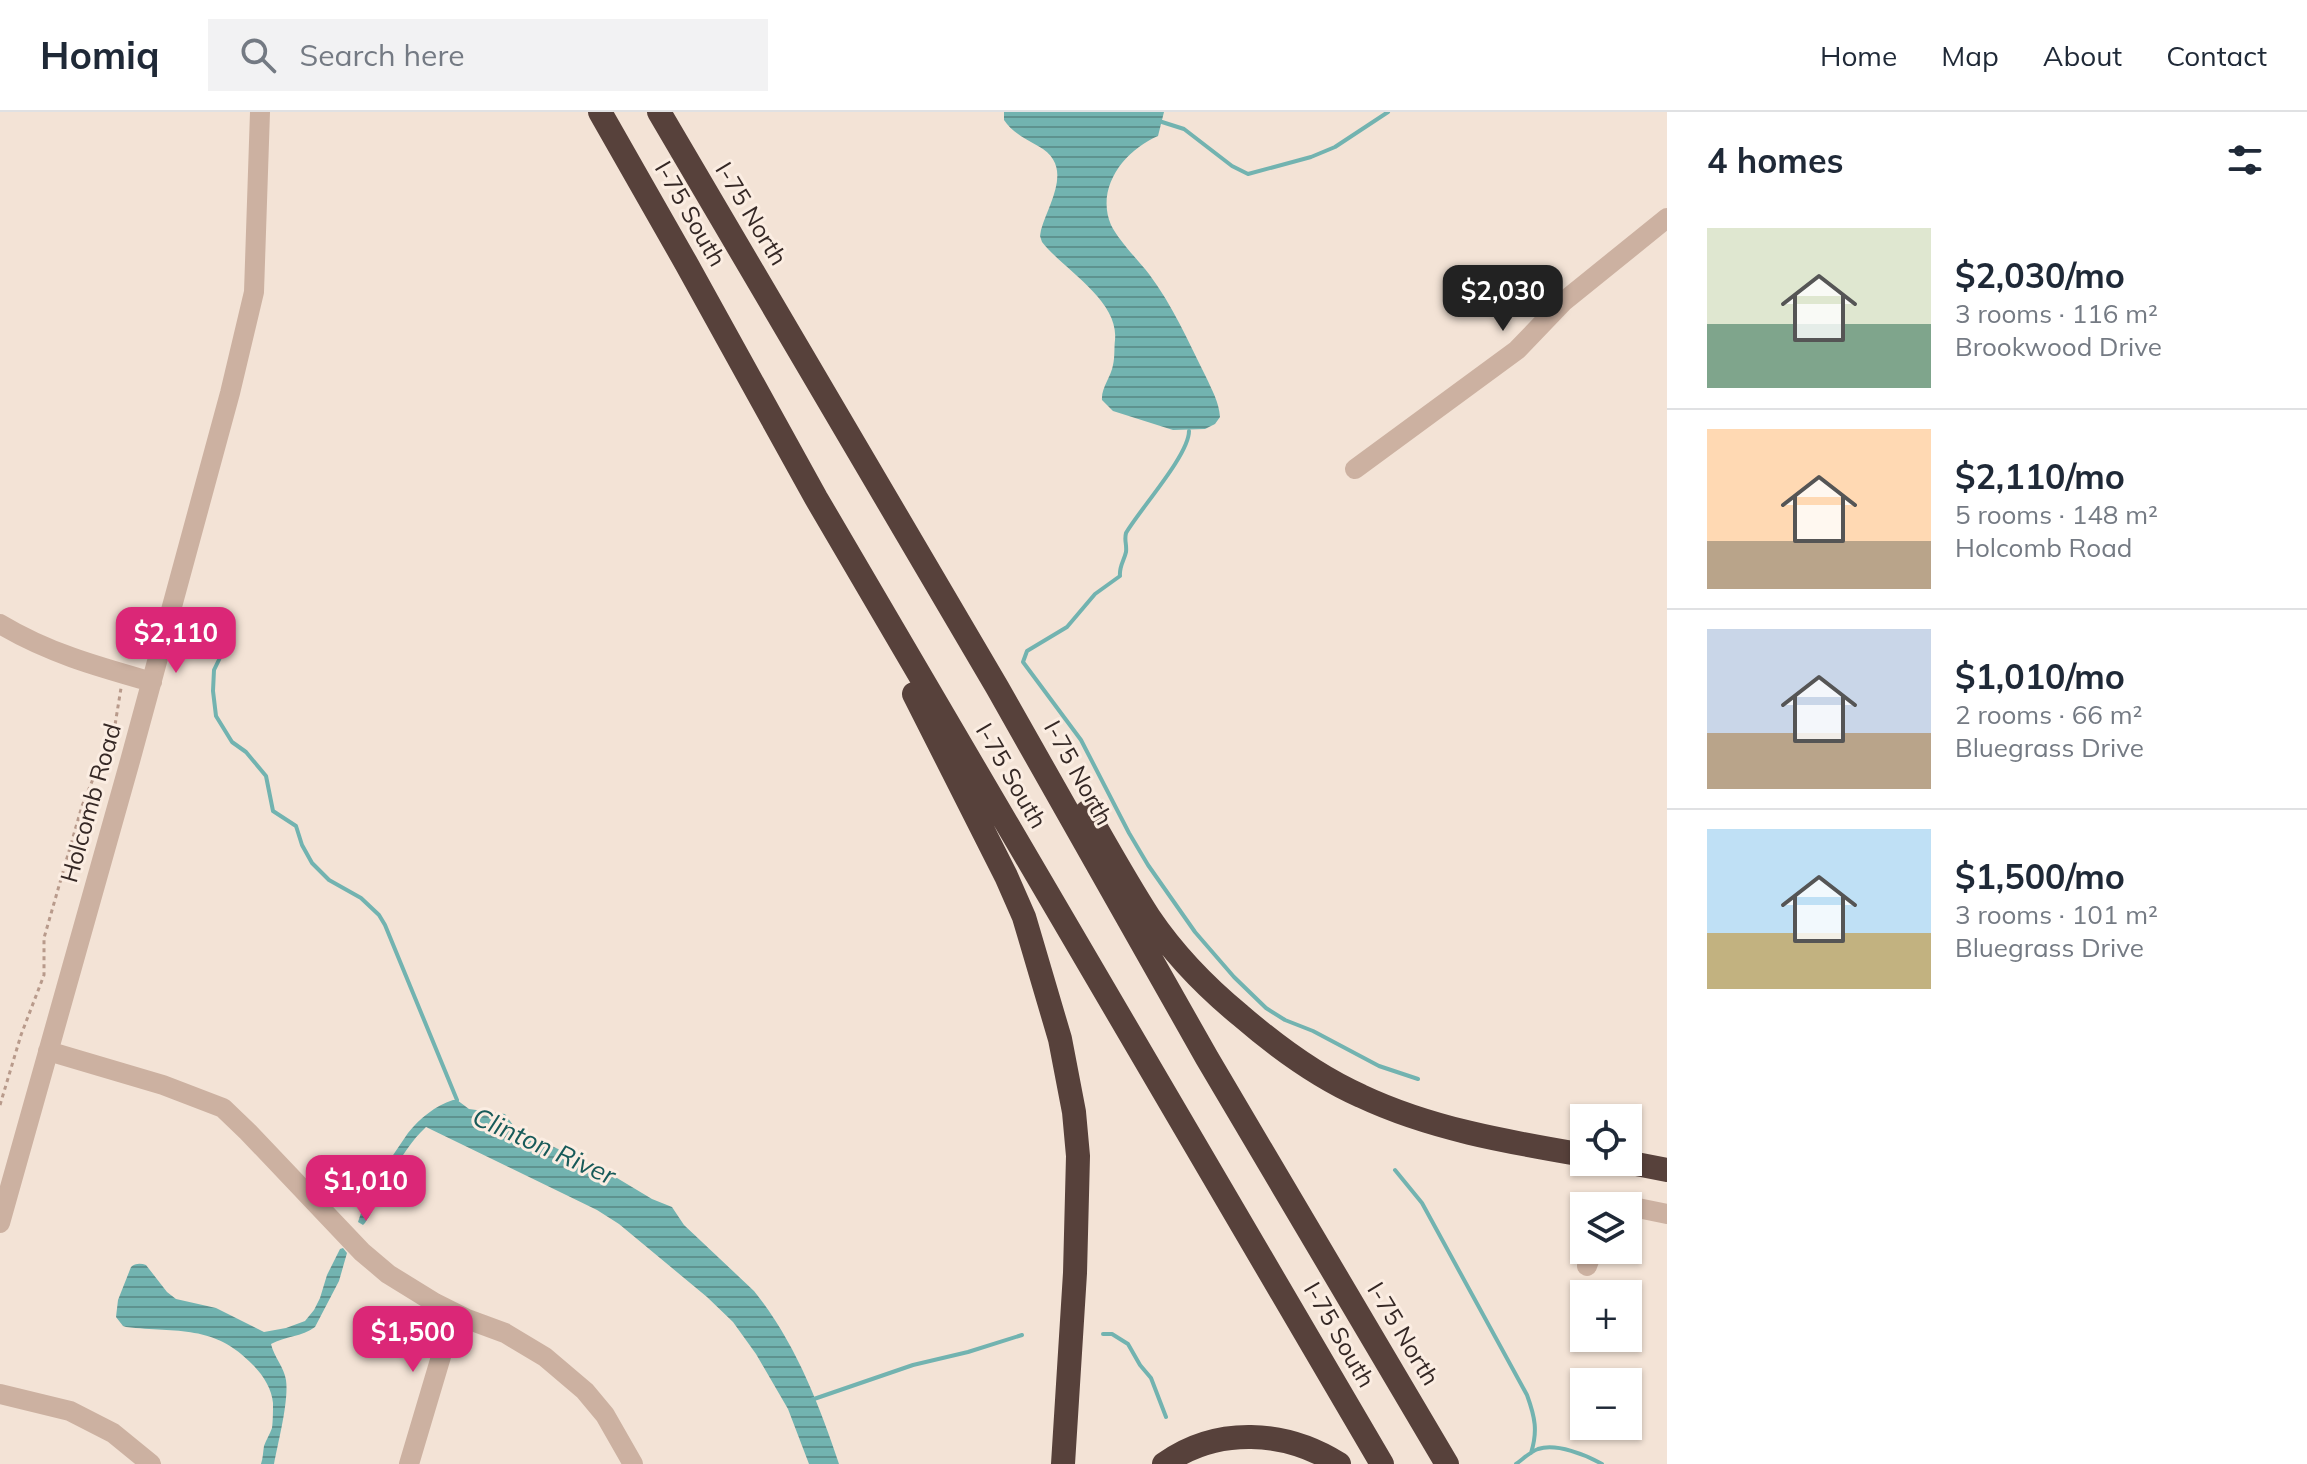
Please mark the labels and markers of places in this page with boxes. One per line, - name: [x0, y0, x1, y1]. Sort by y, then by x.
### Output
- pin: $2,030: [1438, 265, 1568, 333]
- pin: $2,110: [111, 607, 241, 675]
- pin: $1,010: [301, 1155, 431, 1223]
- pin: $1,500: [348, 1306, 478, 1374]

